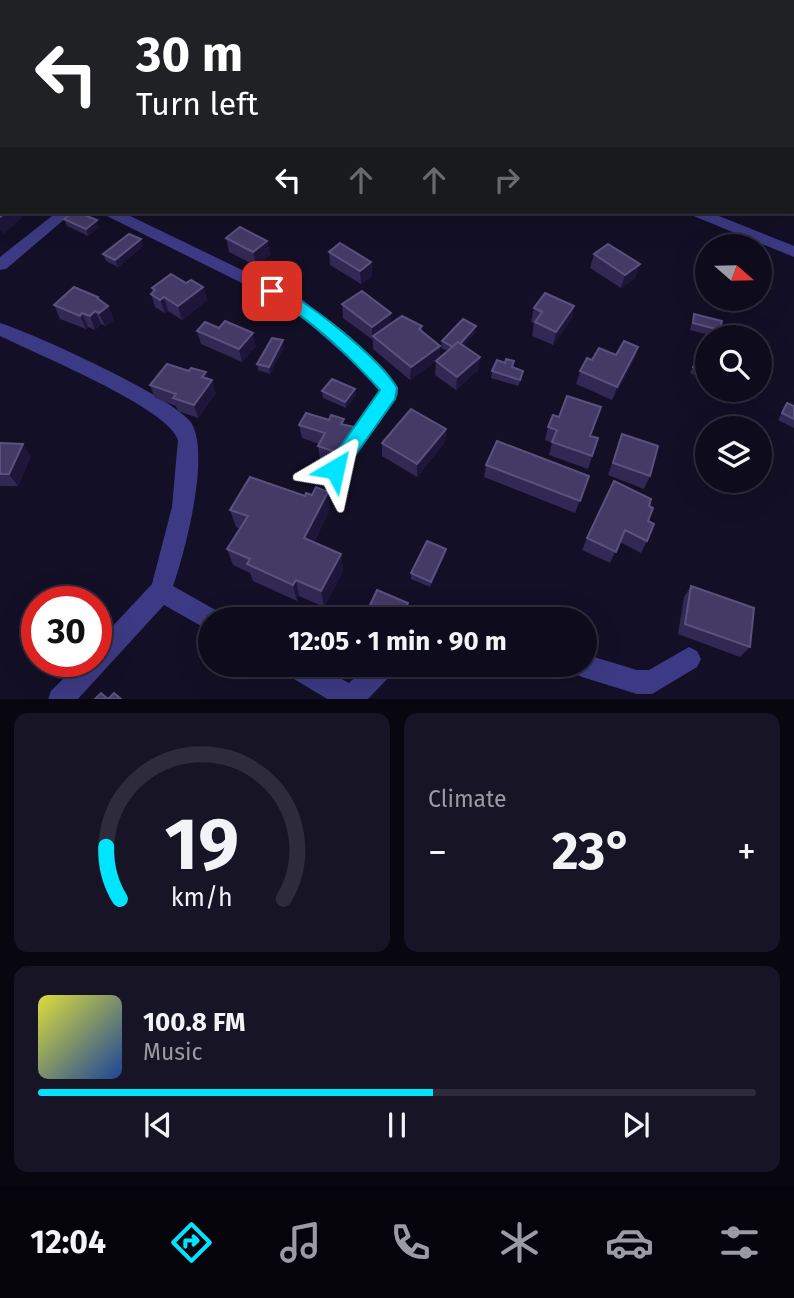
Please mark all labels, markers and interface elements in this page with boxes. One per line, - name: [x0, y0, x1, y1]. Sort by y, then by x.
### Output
- text: 30 m: [136, 25, 243, 84]
- icon: left: [21, 28, 112, 119]
- text: Turn left: [136, 85, 258, 123]
- icon: left: [269, 161, 307, 199]
- icon: ahead: [342, 161, 380, 199]
- icon: ahead: [415, 161, 453, 199]
- icon: right: [488, 161, 526, 199]
- north arrow: [695, 234, 772, 312]
- map controls: [695, 234, 772, 493]
- pin: [242, 261, 302, 321]
- icon: arrive: [253, 272, 291, 310]
- button: search: [695, 325, 772, 402]
- button: layers: [695, 416, 772, 493]
- position arrow: [298, 432, 372, 506]
- speed limit sign: 30: [21, 586, 112, 677]
- text: 12:05 · 1 min · 90 m: [288, 626, 507, 657]
- text: Climate: [428, 785, 507, 813]
- text: 19: [165, 801, 239, 888]
- text: 23°: [552, 820, 632, 883]
- text: −: [428, 829, 447, 875]
- text: +: [737, 829, 756, 875]
- text: km/h: [171, 882, 233, 912]
- text: 100.8 FM: [143, 1007, 245, 1038]
- text: Music: [143, 1038, 203, 1066]
- icon: previous: [139, 1106, 177, 1144]
- icon: pause: [378, 1106, 416, 1144]
- icon: next: [617, 1106, 655, 1144]
- icon: directions: [167, 1218, 216, 1267]
- icon: music: [276, 1218, 325, 1267]
- icon: phone: [386, 1218, 435, 1267]
- icon: climate: [495, 1218, 544, 1267]
- icon: car: [605, 1218, 654, 1267]
- icon: filters: [715, 1218, 764, 1267]
- text: 12:04: [30, 1223, 106, 1261]

